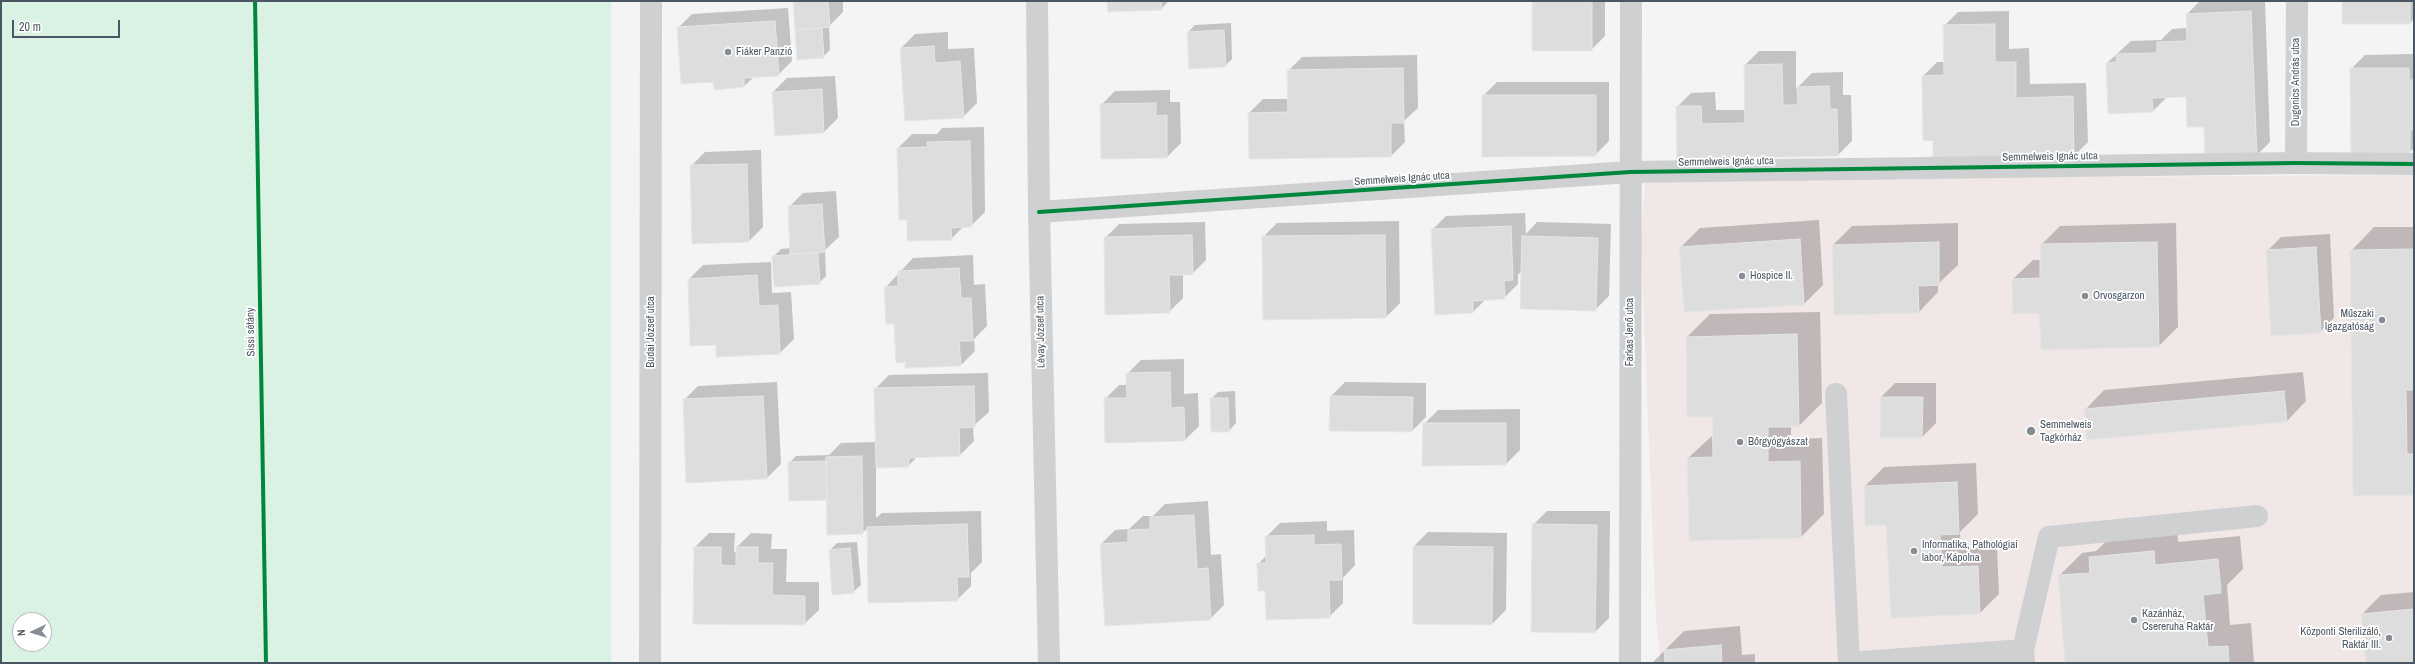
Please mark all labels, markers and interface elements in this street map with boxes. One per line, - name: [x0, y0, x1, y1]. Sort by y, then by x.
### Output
- scale bar: [14, 12, 122, 38]
- text: 20 m: [19, 19, 41, 35]
- street label: Dugonics András utca: [2289, 38, 2303, 126]
- place label: Fiáker Panzió: [736, 45, 792, 59]
- marker: Fiáker Panzió: [723, 47, 733, 57]
- street label: Semmelweis Ignác utca: [2002, 150, 2098, 164]
- street label: Semmelweis Ignác utca: [1678, 155, 1774, 169]
- street label: Semmelweis Ignác utca: [1354, 169, 1450, 189]
- place label: Hospice II.: [1750, 269, 1793, 283]
- marker: Hospice II.: [1737, 271, 1747, 281]
- place label: Orvosgarzon: [2093, 289, 2145, 303]
- marker: Orvosgarzon: [2080, 291, 2090, 301]
- street label: Budai József utca: [644, 296, 658, 368]
- street label: Lévay József utca: [1034, 296, 1048, 368]
- street label: Farkas Jenő utca: [1623, 298, 1637, 366]
- street label: Sissi sétány: [244, 307, 258, 357]
- place label: Műszaki Igazgatóság: [2325, 307, 2374, 333]
- marker: Műszaki Igazgatóság: [2377, 315, 2387, 325]
- place label: Semmelweis Tagkórház: [2040, 418, 2092, 444]
- marker: Semmelweis Tagkórház: [2025, 425, 2037, 437]
- place label: Bőrgyógyászat: [1748, 435, 1808, 449]
- marker: Bőrgyógyászat: [1735, 437, 1745, 447]
- place label: Informatika, Pathológiai labor, Kápolna: [1922, 538, 2018, 564]
- marker: Informatika, Pathológiai labor, Kápolna: [1909, 546, 1919, 556]
- place label: Kazánház, Csereruha Raktár: [2142, 607, 2213, 633]
- north arrow: [12, 612, 52, 652]
- marker: Kazánház, Csereruha Raktár: [2129, 615, 2139, 625]
- place label: Központi Sterilizáló, Raktár III.: [2300, 625, 2381, 651]
- text: N: [14, 629, 28, 637]
- marker: Központi Sterilizáló, Raktár III.: [2384, 633, 2394, 643]

